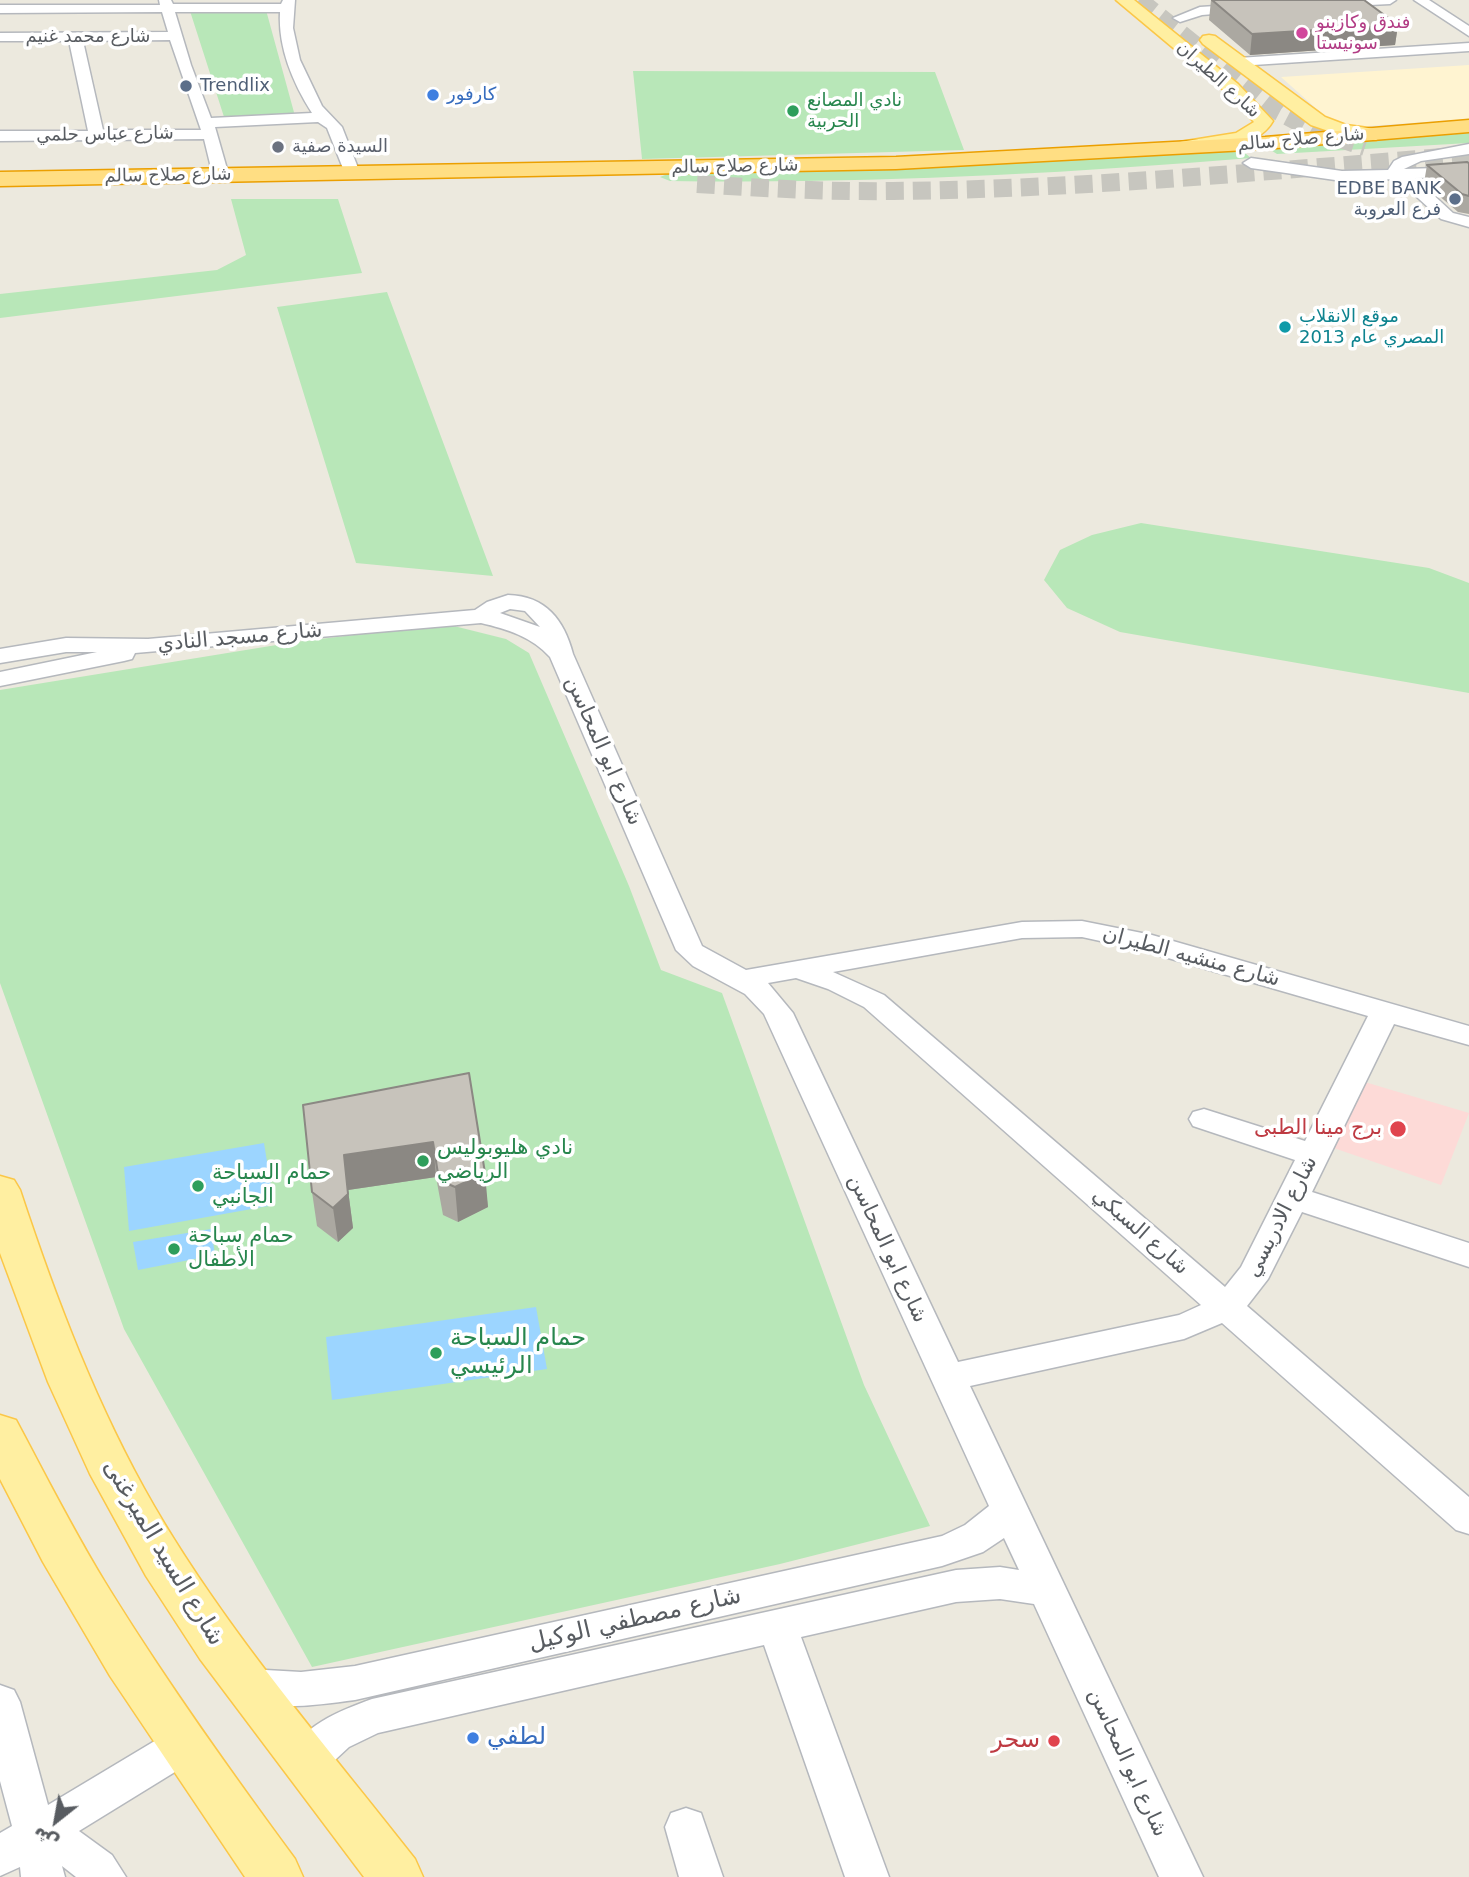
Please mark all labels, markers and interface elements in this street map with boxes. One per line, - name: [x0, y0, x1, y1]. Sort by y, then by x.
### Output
- place label: فندق وكازينو سونيستا: [1316, 12, 1410, 54]
- marker: فندق وكازينو سونيستا: [1294, 25, 1310, 41]
- street label: شارع محمد غنيم: [26, 26, 150, 48]
- street label: شارع الطيران: [1172, 37, 1264, 123]
- place label: Trendlix: [200, 75, 270, 97]
- marker: Trendlix: [178, 78, 194, 94]
- place label: كارفور: [447, 84, 496, 106]
- marker: كارفور: [425, 87, 441, 103]
- place label: نادي المصانع الحربية: [807, 90, 902, 132]
- marker: نادي المصانع الحربية: [785, 103, 801, 119]
- street label: شارع عباس حلمي: [36, 123, 174, 147]
- street label: شارع صلاح سالم: [1237, 124, 1365, 156]
- place label: السيدة صفية: [292, 136, 388, 158]
- marker: السيدة صفية: [270, 139, 286, 155]
- street label: شارع صلاح سالم: [671, 155, 799, 179]
- street label: شارع صلاح سالم: [104, 164, 232, 188]
- place label: EDBE BANK فرع العروبة: [1336, 178, 1441, 220]
- marker: EDBE BANK فرع العروبة: [1447, 191, 1463, 207]
- place label: موقع الانقلاب المصري عام 2013: [1299, 306, 1444, 348]
- marker: موقع الانقلاب المصري عام 2013: [1277, 319, 1293, 335]
- street label: شارع مسجد النادي: [157, 618, 323, 658]
- street label: شارع ابو المحاسن: [559, 673, 647, 829]
- street label: شارع منشيه الطيران: [1100, 921, 1282, 993]
- place label: برج مينا الطبى: [1254, 1116, 1382, 1142]
- marker: برج مينا الطبى: [1388, 1119, 1408, 1139]
- place label: نادي هليوبوليس الرياضي: [437, 1136, 573, 1186]
- street label: شارع الادريسي: [1241, 1152, 1323, 1282]
- marker: نادي هليوبوليس الرياضي: [415, 1153, 431, 1169]
- place label: حمام السباحة الجانبي: [212, 1161, 331, 1211]
- street label: شارع ابو المحاسن: [842, 1171, 932, 1327]
- marker: حمام السباحة الجانبي: [190, 1178, 206, 1194]
- street label: شارع السبكي: [1087, 1183, 1193, 1281]
- place label: حمام سباحة الأطفال: [188, 1224, 294, 1274]
- marker: حمام سباحة الأطفال: [166, 1241, 182, 1257]
- place label: حمام السباحة الرئيسي: [450, 1325, 586, 1381]
- marker: حمام السباحة الرئيسي: [428, 1345, 444, 1361]
- street label: شارع السيد الميرغنى: [96, 1455, 230, 1651]
- street label: شارع مصطفي الوكيل: [526, 1582, 744, 1658]
- street label: شارع ابو المحاسن: [1082, 1685, 1172, 1841]
- place label: لطفي: [487, 1724, 546, 1752]
- place label: سحر: [991, 1727, 1040, 1755]
- marker: لطفي: [465, 1730, 481, 1746]
- marker: سحر: [1046, 1733, 1062, 1749]
- north arrow: [21, 1786, 91, 1856]
- text: ش: [28, 1823, 62, 1855]

